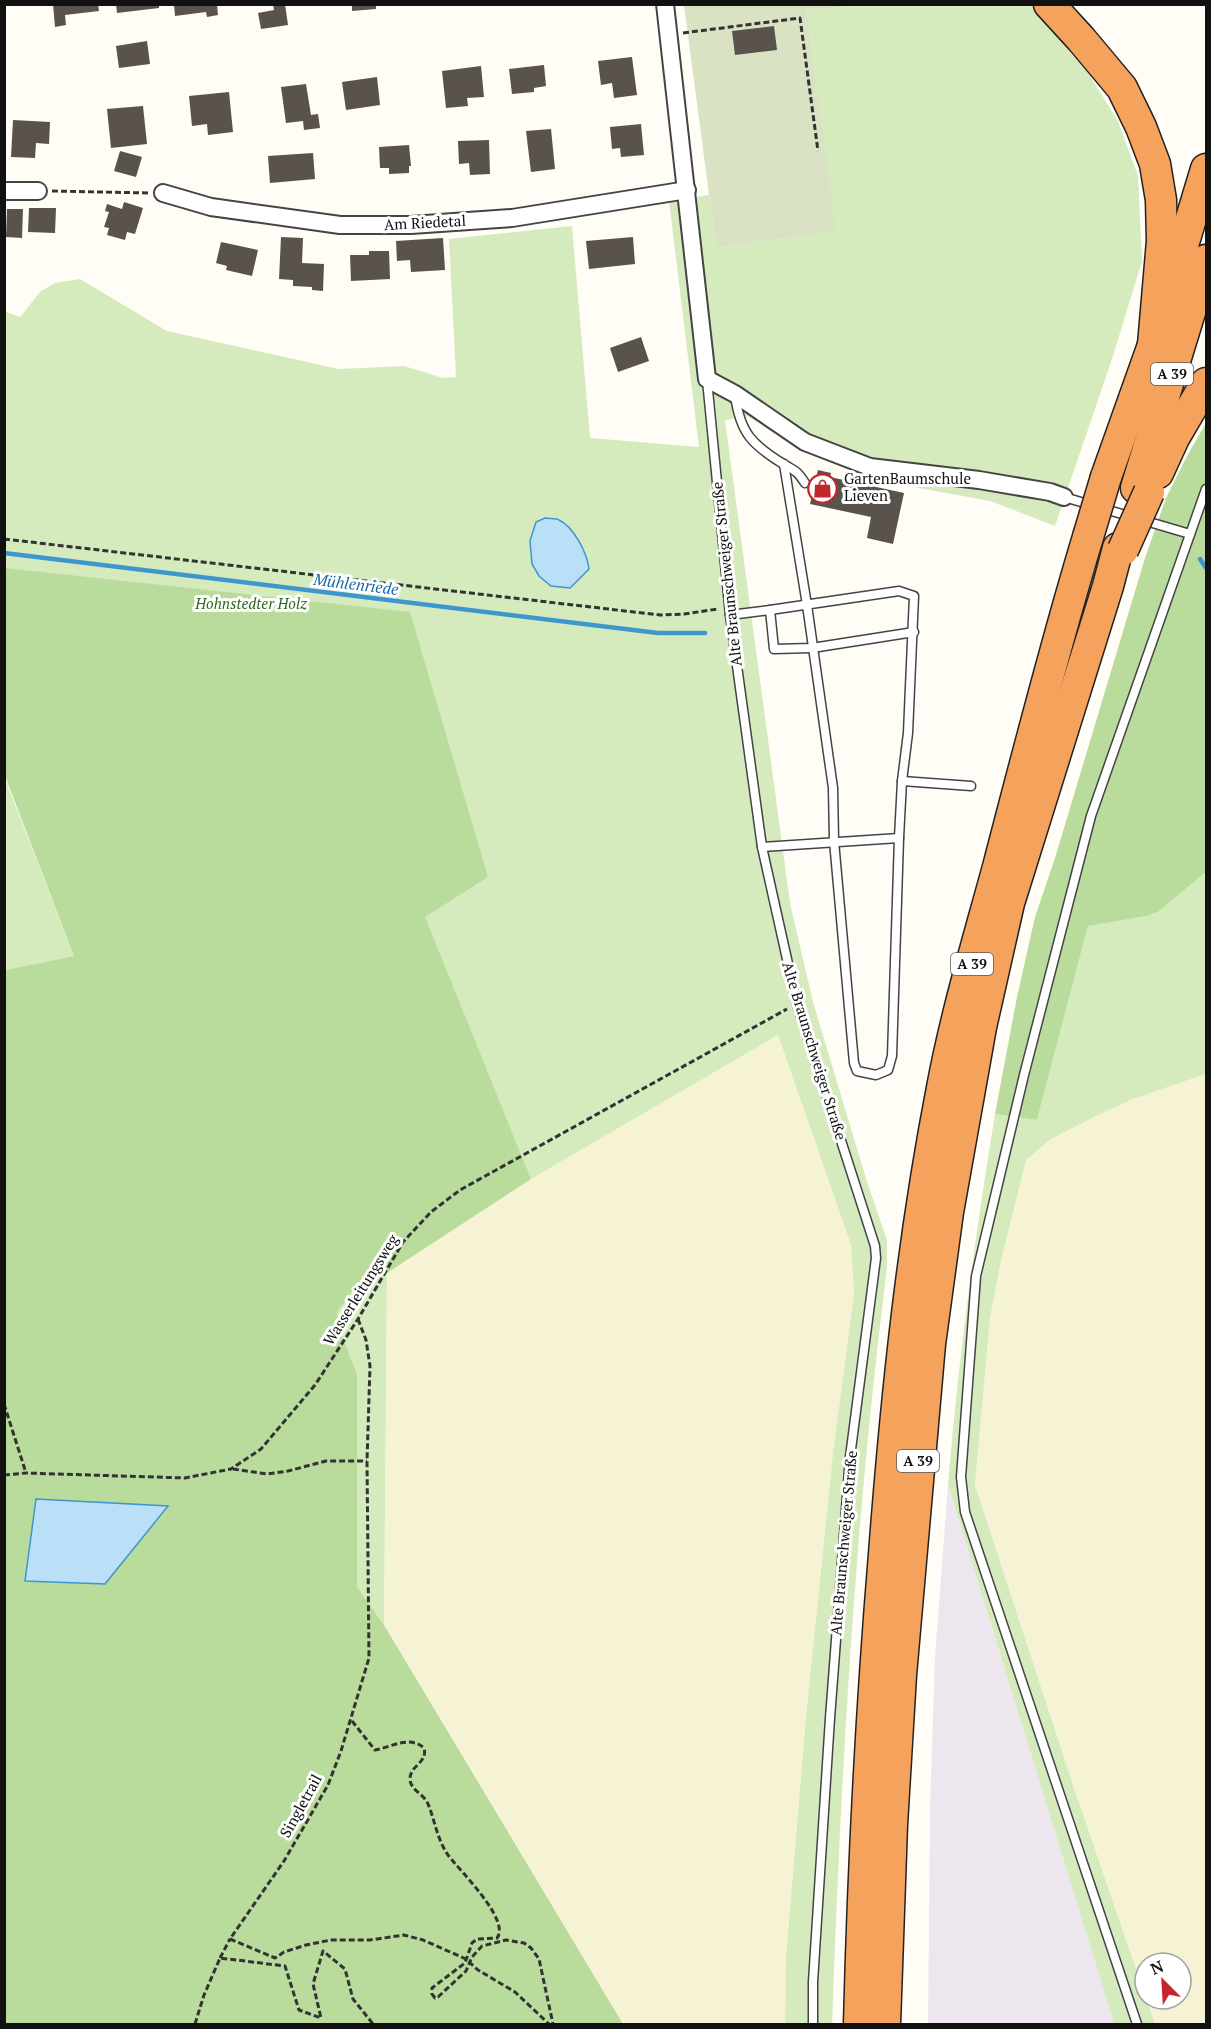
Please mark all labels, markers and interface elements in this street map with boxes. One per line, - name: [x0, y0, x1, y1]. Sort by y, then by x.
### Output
- street label: Am Riedetal: [383, 210, 466, 234]
- road number: A 39: [1151, 363, 1193, 385]
- place label: GartenBaumschule Lieven: [844, 468, 971, 505]
- shop icon: GartenBaumschule Lieven: [807, 472, 839, 504]
- street label: Alte Braunschweiger Straße: [706, 481, 746, 667]
- water label: Mühlenriede: [311, 568, 400, 600]
- park label: Hohnstedter Holz: [194, 593, 307, 613]
- road number: A 39: [951, 953, 993, 975]
- street label: Alte Braunschweiger Straße: [778, 959, 852, 1142]
- street label: Wasserleitungsweg: [318, 1229, 403, 1349]
- street label: Alte Braunschweiger Straße: [825, 1450, 861, 1636]
- road number: A 39: [897, 1450, 939, 1472]
- street label: Singletrail: [275, 1770, 326, 1841]
- north arrow: [1133, 1951, 1193, 2011]
- text: N: [1147, 1955, 1167, 1980]

